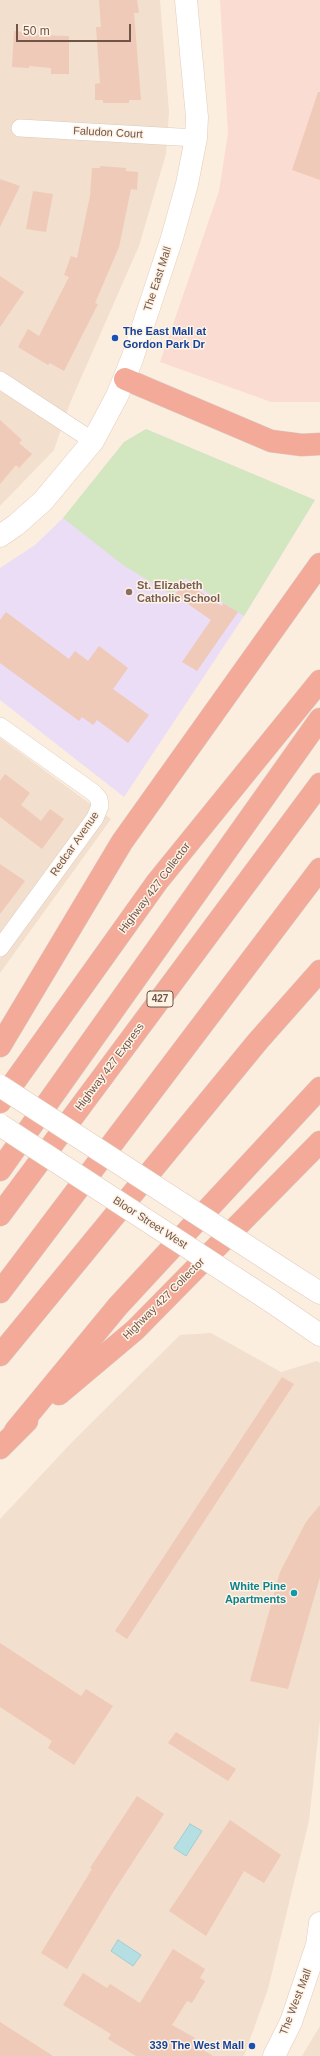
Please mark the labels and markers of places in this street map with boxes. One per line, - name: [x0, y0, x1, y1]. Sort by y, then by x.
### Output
- place label: The East Mall at Gordon Park Dr: [123, 325, 206, 351]
- marker: The East Mall at Gordon Park Dr: [110, 333, 120, 343]
- place label: St. Elizabeth Catholic School: [137, 579, 220, 605]
- marker: St. Elizabeth Catholic School: [124, 587, 134, 597]
- place label: White Pine Apartments: [225, 1580, 286, 1606]
- marker: White Pine Apartments: [289, 1588, 299, 1598]
- place label: 339 The West Mall: [149, 2039, 244, 2053]
- marker: 339 The West Mall: [247, 2041, 257, 2051]

